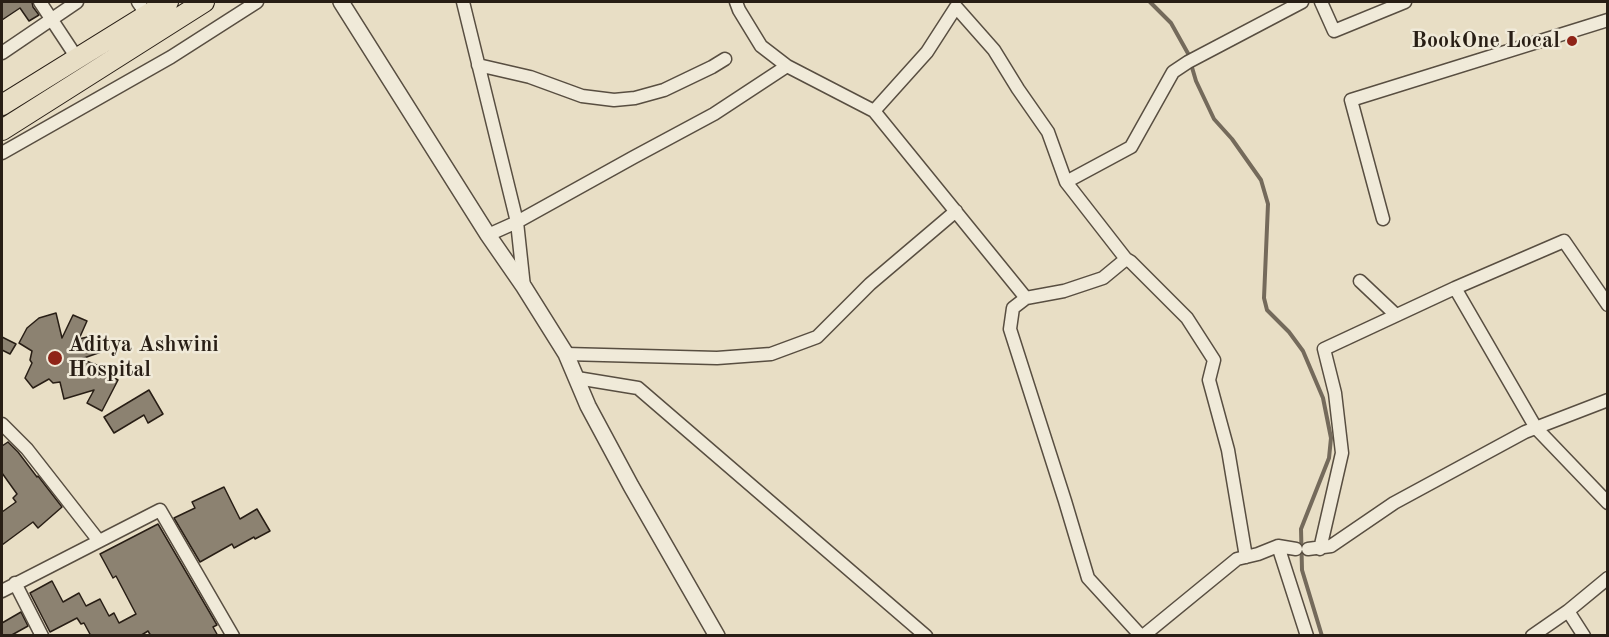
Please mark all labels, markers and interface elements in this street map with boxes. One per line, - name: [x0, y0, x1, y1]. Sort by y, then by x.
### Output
- place label: BookOne Local: [1411, 28, 1560, 54]
- marker: BookOne Local: [1565, 34, 1579, 48]
- place label: Aditya Ashwini Hospital: [68, 332, 219, 384]
- marker: Aditya Ashwini Hospital: [46, 349, 64, 367]

